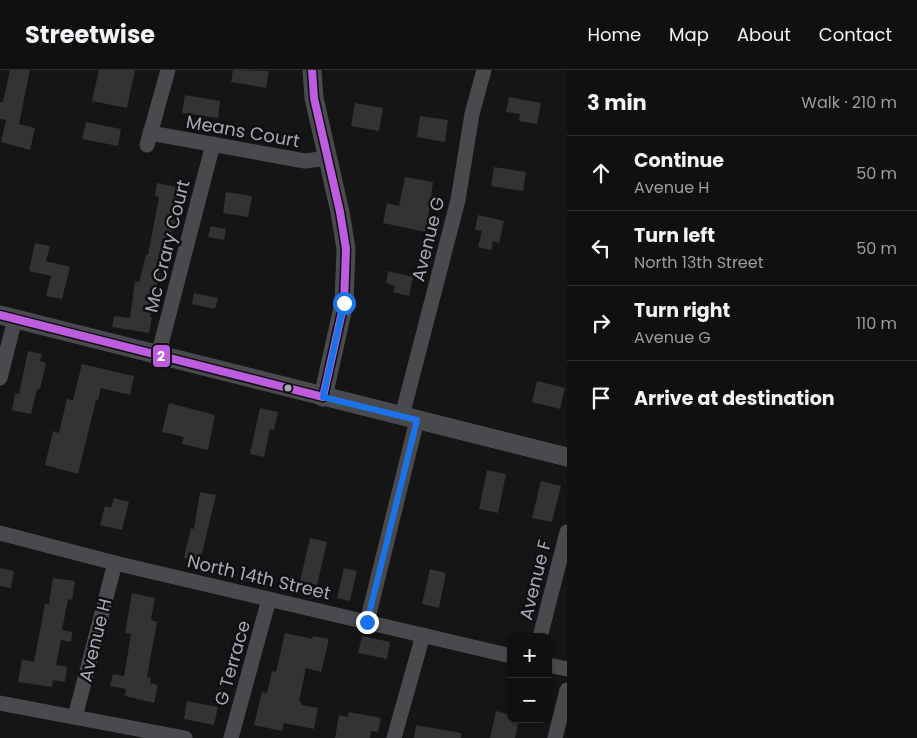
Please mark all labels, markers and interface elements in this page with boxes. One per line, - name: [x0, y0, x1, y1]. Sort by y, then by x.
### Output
- text: Streetwise: [25, 18, 155, 51]
- text: Home: [587, 22, 641, 47]
- text: Map: [669, 22, 709, 47]
- text: About: [737, 22, 791, 47]
- text: Contact: [819, 22, 892, 47]
- text: 3 min: [587, 88, 647, 117]
- text: Walk · 210 m: [801, 91, 897, 114]
- street label: Means Court: [184, 109, 302, 153]
- text: Continue: [634, 147, 724, 174]
- icon: ahead: [587, 159, 615, 187]
- text: 50 m: [856, 162, 897, 185]
- text: Avenue H: [634, 176, 709, 199]
- street label: Mc Crary Court: [138, 177, 196, 315]
- street label: Avenue G: [405, 194, 451, 284]
- text: Turn left: [634, 222, 715, 249]
- icon: left: [587, 234, 615, 262]
- text: 50 m: [856, 237, 897, 260]
- text: North 13th Street: [634, 251, 764, 274]
- route start: [333, 292, 356, 315]
- text: Turn right: [634, 297, 730, 324]
- icon: right: [587, 309, 615, 337]
- text: 110 m: [856, 312, 897, 335]
- text: Avenue G: [634, 326, 711, 349]
- line badge: 2: [152, 344, 171, 368]
- text: 2: [157, 346, 165, 366]
- unlabelled marker: [283, 383, 293, 393]
- icon: arrive: [587, 384, 615, 412]
- text: Arrive at destination: [634, 385, 835, 412]
- street label: Avenue F: [513, 537, 557, 623]
- street label: North 14th Street: [185, 548, 333, 606]
- street label: Avenue H: [73, 596, 117, 684]
- route end: [356, 611, 379, 634]
- street label: G Terrace: [208, 618, 256, 708]
- map controls: [507, 633, 552, 723]
- button: +: [507, 633, 552, 678]
- button: −: [507, 678, 552, 723]

